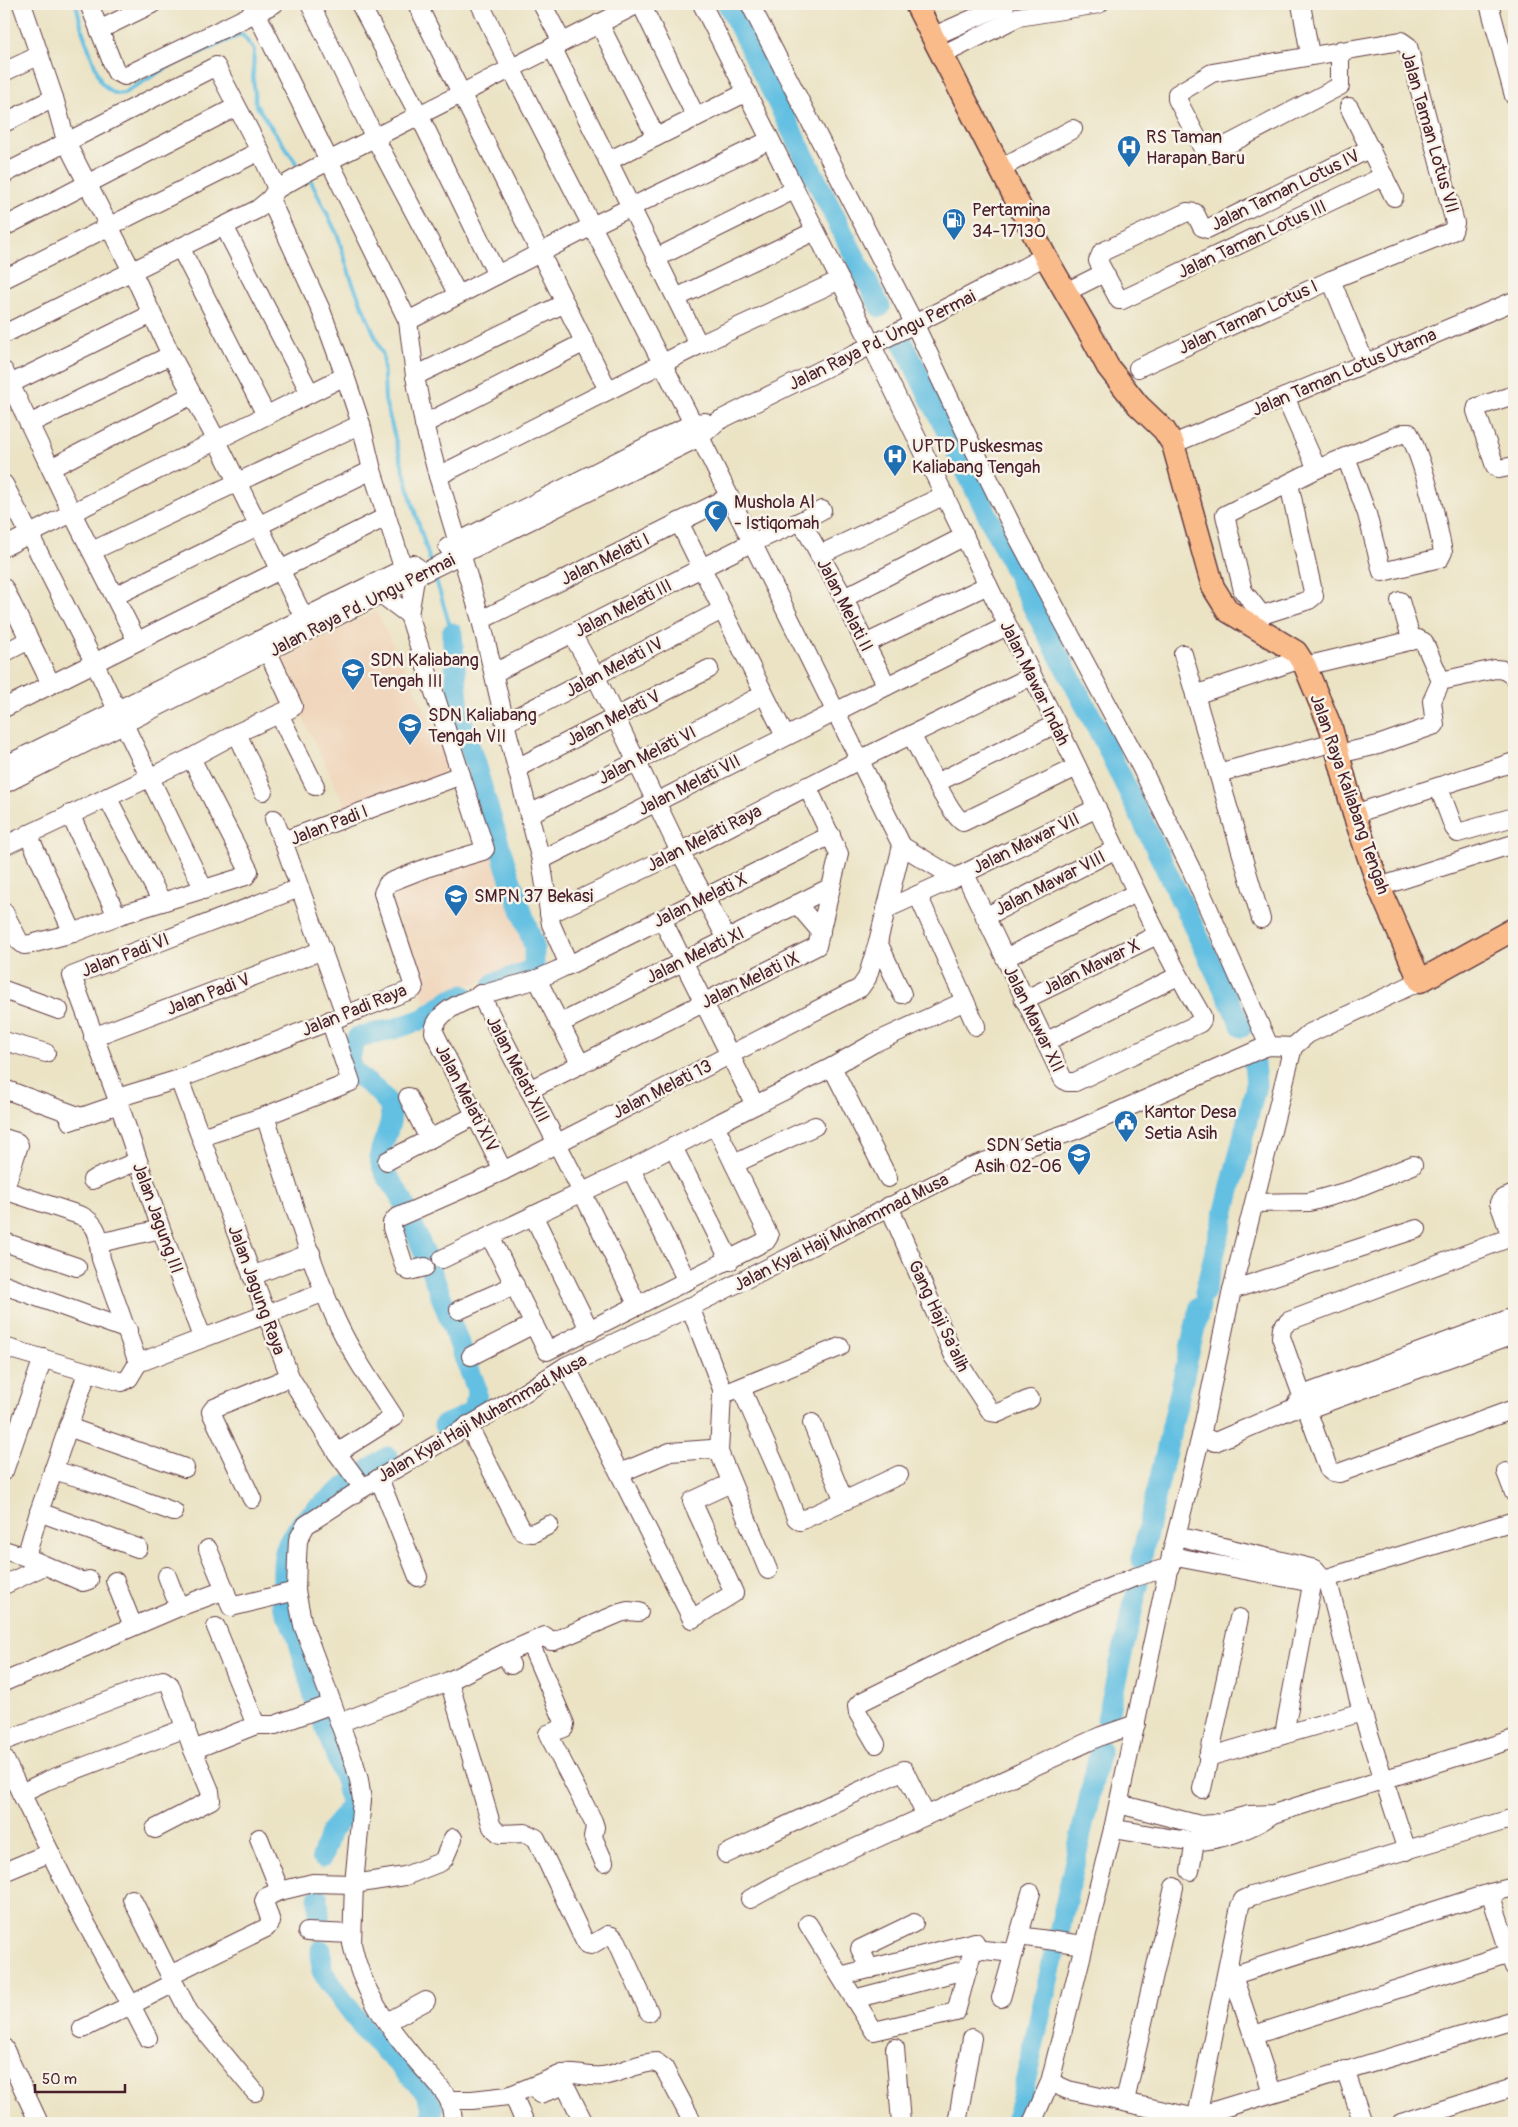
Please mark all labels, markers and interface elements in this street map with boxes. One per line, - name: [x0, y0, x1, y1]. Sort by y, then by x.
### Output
- street label: Jalan Taman Lotus VII: [1395, 49, 1464, 216]
- place label: RS Taman Harapan Baru: [1146, 126, 1245, 170]
- hospital icon: RS Taman Harapan Baru: [1116, 134, 1142, 168]
- street label: Jalan Taman Lotus IV: [1207, 145, 1363, 236]
- street label: Jalan Taman Lotus III: [1174, 195, 1330, 284]
- place label: Pertamina 34-17130: [972, 199, 1050, 243]
- fuel station icon: Pertamina 34-17130: [941, 207, 967, 241]
- street label: Jalan Taman Lotus I: [1175, 275, 1322, 360]
- street label: Jalan Raya Pd. Ungu Permai: [785, 285, 980, 396]
- street label: Jalan Taman Lotus Utama: [1248, 323, 1440, 422]
- place label: UPTD Puskesmas Kaliabang Tengah: [912, 435, 1043, 479]
- hospital icon: UPTD Puskesmas Kaliabang Tengah: [882, 443, 908, 477]
- place label: Mushola Al - Istiqomah: [734, 491, 820, 535]
- mosque icon: Mushola Al - Istiqomah: [703, 499, 729, 533]
- street label: Jalan Melati I: [557, 528, 654, 591]
- street label: Jalan Raya Pd. Ungu Permai: [265, 549, 459, 662]
- street label: Jalan Melati II: [811, 555, 878, 656]
- street label: Jalan Melati III: [570, 574, 676, 643]
- street label: Jalan Mawar Indah: [994, 617, 1075, 750]
- street label: Jalan Melati IV: [561, 632, 667, 703]
- place label: SDN Kaliabang Tengah III: [370, 649, 479, 693]
- school or university icon: SDN Kaliabang Tengah III: [340, 657, 366, 691]
- street label: Jalan Melati V: [562, 685, 664, 752]
- street label: Jalan Raya Kaliabang Tengah: [1304, 691, 1395, 897]
- place label: SDN Kaliabang Tengah VII: [428, 704, 537, 748]
- school or university icon: SDN Kaliabang Tengah VII: [397, 712, 423, 746]
- street label: Jalan Melati VI: [594, 721, 700, 790]
- street label: Jalan Melati VII: [634, 750, 745, 821]
- street label: Jalan Padi I: [287, 800, 371, 851]
- street label: Jalan Melati Raya: [643, 800, 766, 877]
- street label: Jalan Mawar VII: [969, 808, 1084, 879]
- street label: Jalan Mawar VIII: [991, 846, 1110, 921]
- street label: Jalan Melati X: [649, 868, 751, 933]
- school or university icon: SMPN 37 Bekasi: [443, 883, 469, 917]
- place label: SMPN 37 Bekasi: [474, 885, 593, 908]
- street label: Jalan Melati XI: [642, 922, 748, 989]
- street label: Jalan Padi VI: [78, 928, 173, 983]
- street label: Jalan Mawar X: [1039, 934, 1144, 1001]
- street label: Jalan Melati IX: [697, 947, 803, 1014]
- street label: Jalan Mawar XII: [998, 962, 1069, 1076]
- street label: Jalan Padi V: [163, 968, 253, 1021]
- street label: Jalan Padi Raya: [298, 979, 410, 1042]
- street label: Jalan Melati XIII: [481, 1012, 554, 1127]
- street label: Jalan Melati XIV: [430, 1041, 503, 1156]
- street label: Jalan Melati 13: [609, 1055, 716, 1124]
- place label: Kantor Desa Setia Asih: [1144, 1101, 1237, 1145]
- public building icon: Kantor Desa Setia Asih: [1113, 1109, 1139, 1143]
- place label: SDN Setia Asih 02-06: [974, 1134, 1062, 1178]
- school or university icon: SDN Setia Asih 02-06: [1066, 1142, 1092, 1176]
- street label: Jalan Jagung III: [127, 1159, 188, 1277]
- street label: Jalan Kyai Haji Muhammad Musa: [730, 1168, 953, 1297]
- street label: Jalan Jagung Raya: [222, 1222, 291, 1358]
- street label: Gang Haji Sa'alih: [903, 1257, 974, 1376]
- street label: Jalan Kyai Haji Muhammad Musa: [373, 1349, 591, 1488]
- scale bar: [35, 2062, 125, 2094]
- text: 50 m: [42, 2070, 77, 2089]

